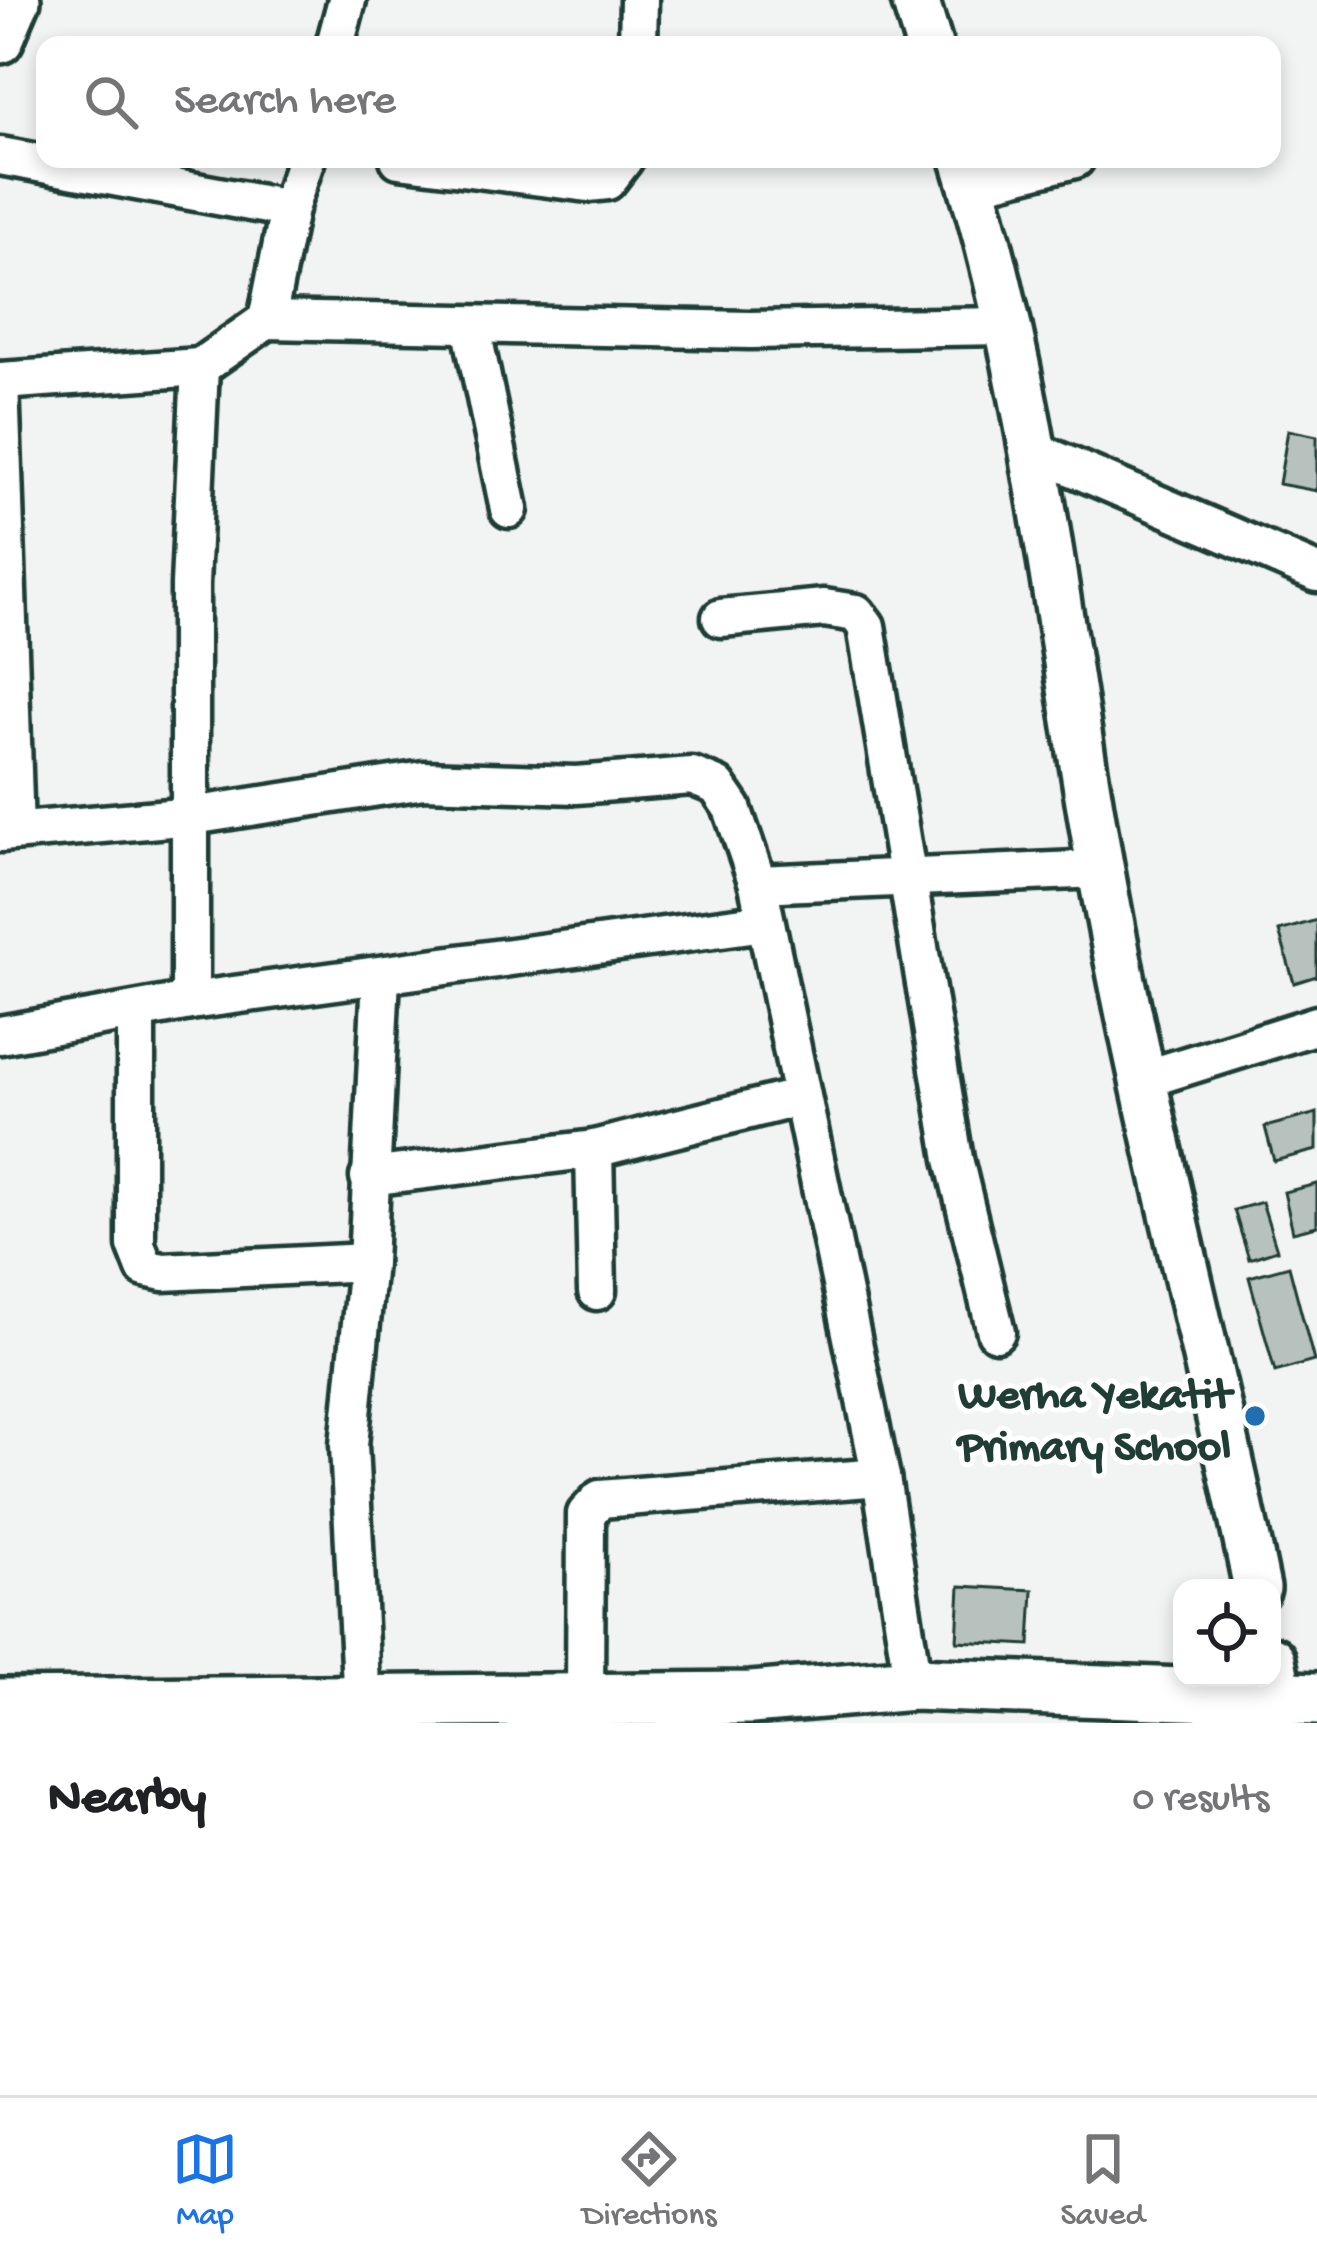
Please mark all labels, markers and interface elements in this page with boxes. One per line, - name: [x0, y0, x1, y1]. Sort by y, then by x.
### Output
- search box: [36, 36, 1281, 168]
- icon: search: [78, 69, 144, 135]
- text: Search here: [174, 76, 396, 129]
- place label: Werha Yekatit Primary School: [956, 1371, 1236, 1476]
- marker: Werha Yekatit Primary School: [1242, 1403, 1268, 1429]
- map controls: [1173, 1579, 1281, 1687]
- button: locate: [1173, 1579, 1281, 1687]
- text: Nearby: [48, 1771, 206, 1831]
- text: 0 results: [1132, 1778, 1269, 1824]
- tab: Map: [172, 2126, 238, 2236]
- tab: Directions: [582, 2126, 716, 2236]
- tab: Saved: [1060, 2126, 1145, 2236]

